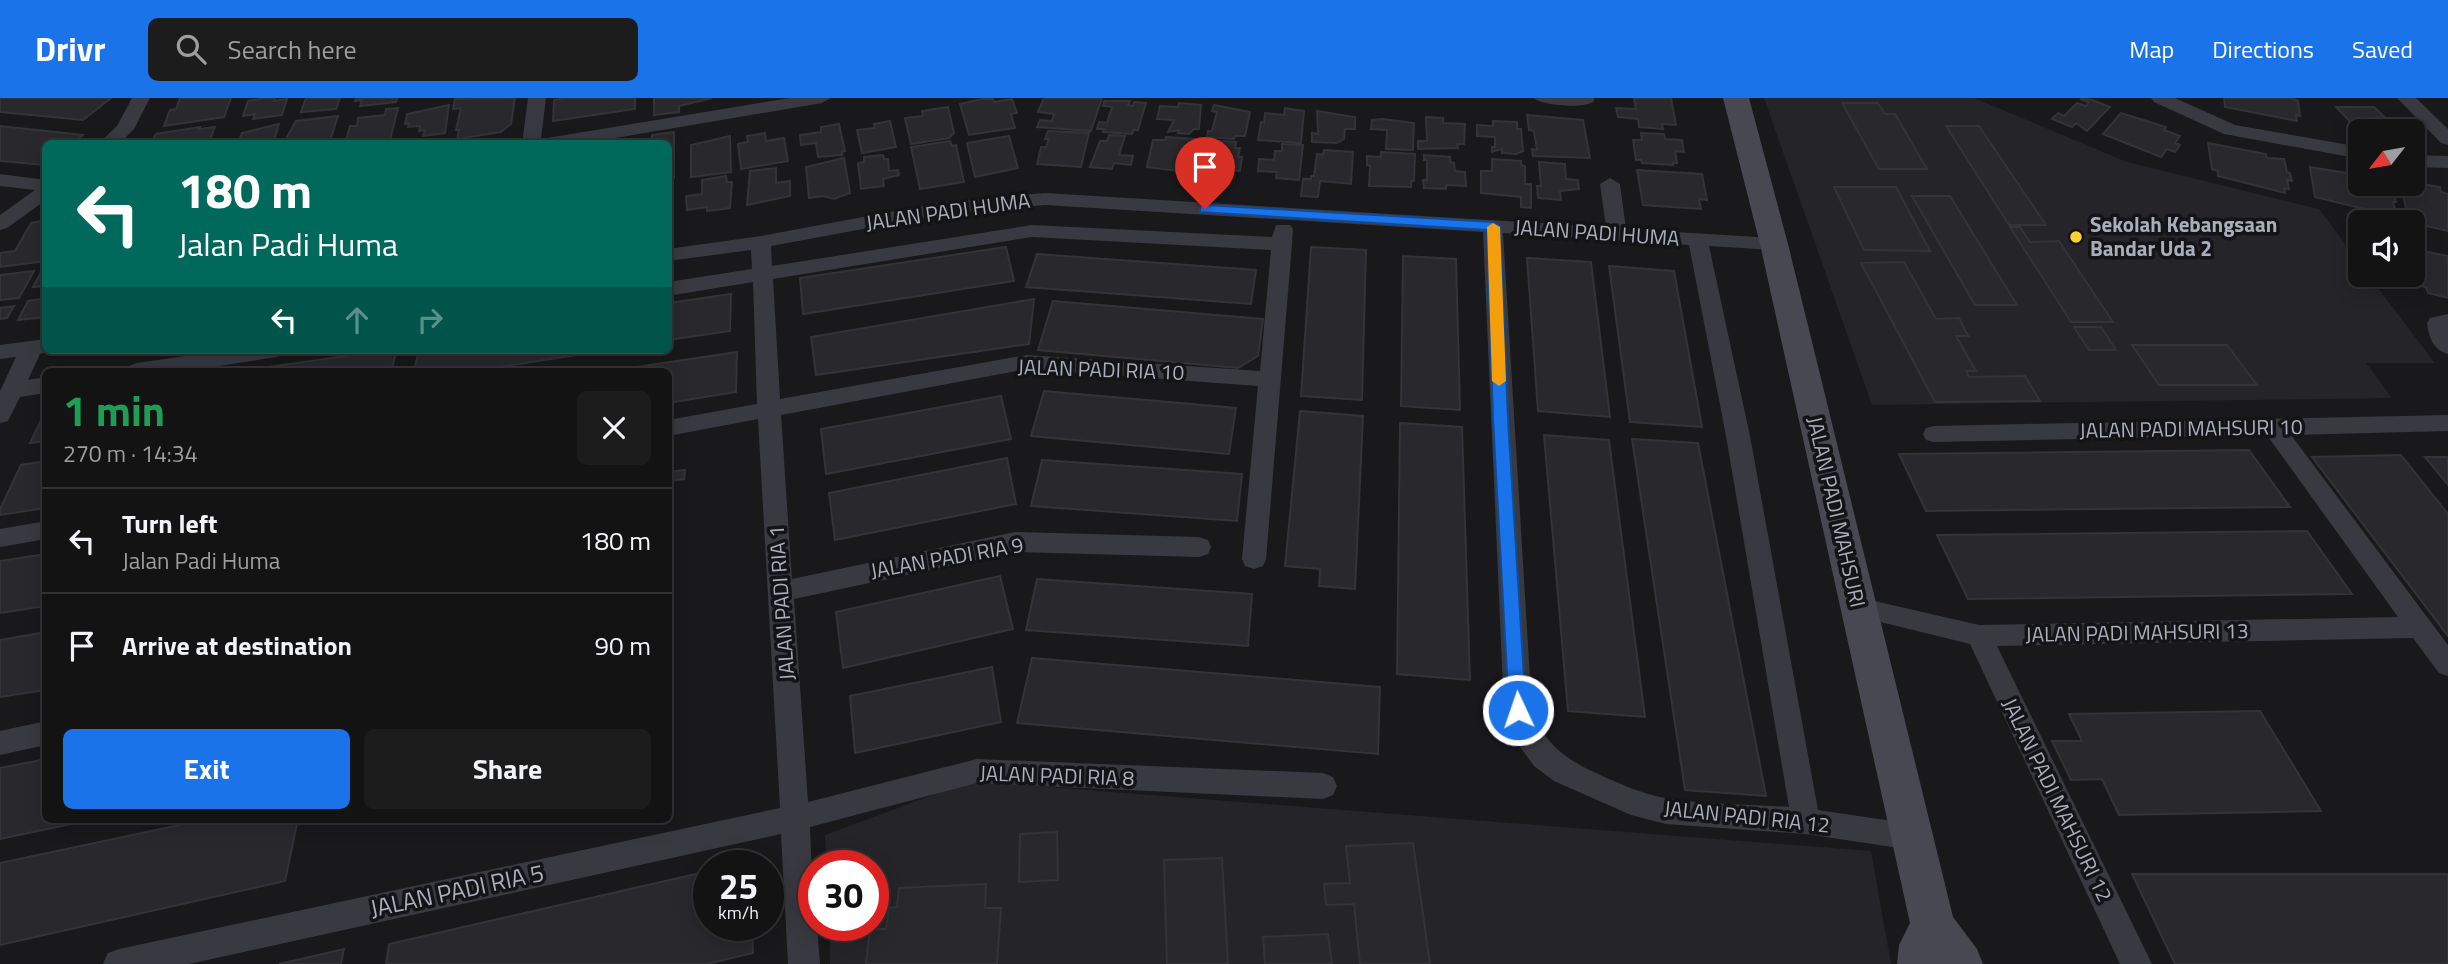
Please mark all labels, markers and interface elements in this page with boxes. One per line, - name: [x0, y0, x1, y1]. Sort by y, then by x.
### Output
- search box: [148, 18, 638, 81]
- text: Drivr: [35, 24, 106, 74]
- icon: search: [172, 30, 210, 68]
- text: Search here: [228, 30, 357, 69]
- text: Map: [2129, 31, 2174, 67]
- text: Directions: [2212, 31, 2314, 67]
- text: Saved: [2352, 31, 2413, 67]
- north arrow: [2348, 119, 2426, 196]
- map controls: [2348, 119, 2425, 287]
- pin: [1175, 137, 1235, 209]
- icon: arrive: [1186, 148, 1224, 186]
- text: 180 m: [178, 152, 312, 227]
- icon: left: [63, 168, 154, 259]
- street label: JALAN PADI HUMA: [864, 184, 1032, 238]
- place label: Sekolah Kebangsaan Bandar Uda 2: [2090, 208, 2277, 264]
- street label: JALAN PADI HUMA: [1513, 210, 1681, 254]
- button: sound: [2348, 210, 2425, 287]
- text: Jalan Padi Huma: [178, 220, 398, 268]
- marker: Sekolah Kebangsaan Bandar Uda 2: [2068, 229, 2084, 245]
- icon: left: [265, 301, 303, 339]
- icon: ahead: [338, 301, 376, 339]
- icon: right: [411, 301, 449, 339]
- street label: JALAN PADI RIA 10: [1017, 350, 1185, 388]
- text: 1 min: [63, 378, 165, 442]
- button: close: [577, 391, 651, 465]
- street label: JALAN PADI MAHSURI 10: [2079, 410, 2303, 446]
- street label: JALAN PADI MAHSURI: [1799, 413, 1874, 610]
- text: 270 m · 14:34: [63, 436, 198, 471]
- text: Turn left: [122, 504, 217, 543]
- text: 180 m: [580, 521, 651, 560]
- icon: left: [63, 522, 101, 560]
- street label: JALAN PADI RIA 1: [760, 525, 802, 681]
- street label: JALAN PADI RIA 9: [868, 528, 1026, 586]
- text: Jalan Padi Huma: [122, 543, 280, 578]
- street label: JALAN PADI MAHSURI 13: [2025, 614, 2249, 650]
- text: Arrive at destination: [122, 626, 352, 665]
- text: 90 m: [594, 626, 651, 665]
- icon: arrive: [63, 627, 101, 665]
- position arrow: [1481, 673, 1555, 747]
- street label: JALAN PADI MAHSURI 12: [1995, 692, 2121, 907]
- button: Exit: [63, 729, 350, 809]
- button: Share: [364, 729, 651, 809]
- street label: JALAN PADI RIA 8: [979, 756, 1135, 794]
- street label: JALAN PADI RIA 12: [1663, 791, 1832, 841]
- speed limit sign: 30: [798, 850, 889, 941]
- street label: JALAN PADI RIA 5: [367, 854, 547, 926]
- text: 25: [719, 859, 758, 913]
- text: km/h: [718, 899, 759, 926]

